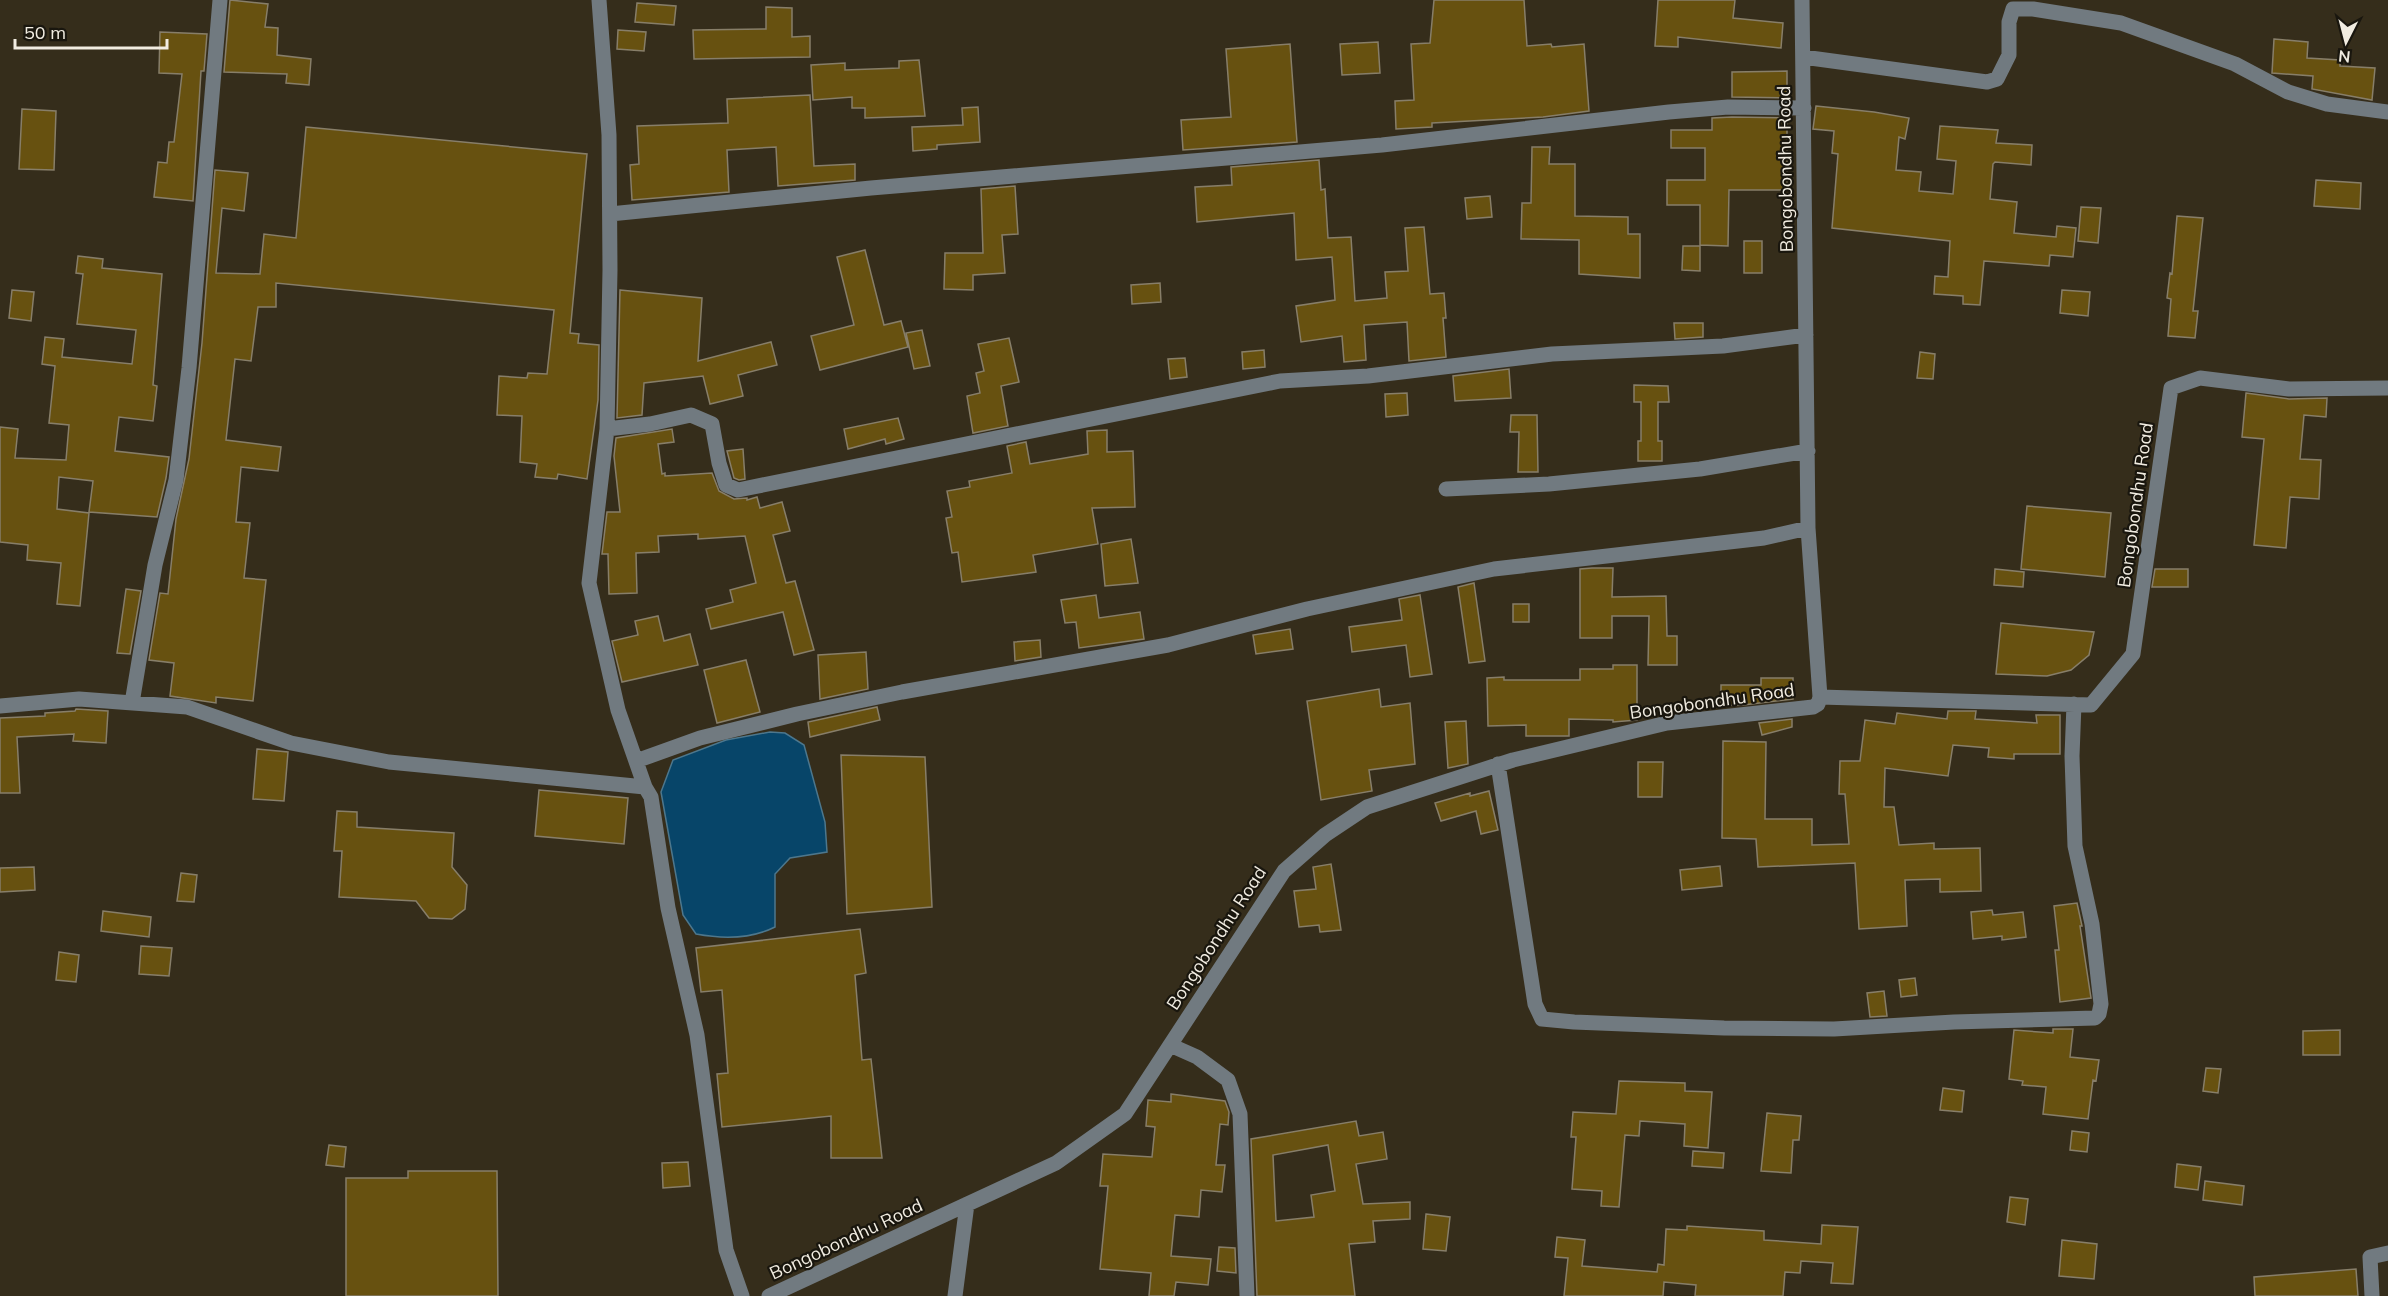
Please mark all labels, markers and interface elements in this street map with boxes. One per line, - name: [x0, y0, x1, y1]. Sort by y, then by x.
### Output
- scale bar: [15, 12, 166, 50]
- north arrow: [2316, 12, 2376, 72]
- text: 50 m: [24, 21, 66, 44]
- text: N: [2337, 46, 2351, 67]
- street label: Bongobondhu Road: [1772, 86, 1798, 252]
- street label: Bongobondhu Road: [2112, 421, 2158, 589]
- street label: Bongobondhu Road: [1628, 678, 1796, 724]
- street label: Bongobondhu Road: [1161, 862, 1271, 1014]
- street label: Bongobondhu Road: [766, 1193, 926, 1285]

